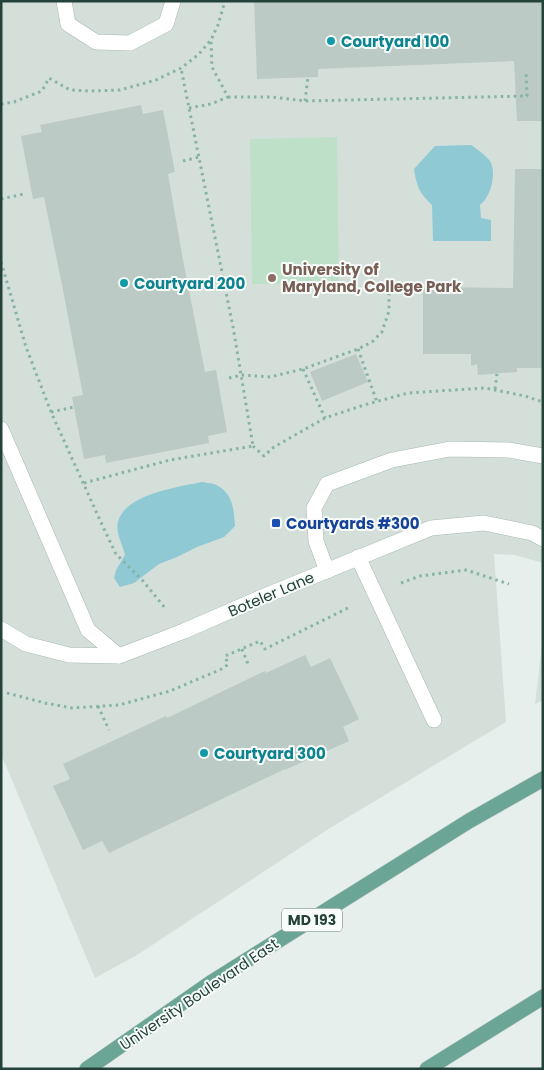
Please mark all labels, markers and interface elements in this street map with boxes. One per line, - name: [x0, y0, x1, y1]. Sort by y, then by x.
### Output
- place label: Courtyard 100: [341, 31, 449, 52]
- marker: Courtyard 100: [325, 35, 337, 47]
- place label: University of Maryland, College Park: [282, 259, 462, 297]
- marker: University of Maryland, College Park: [266, 272, 278, 284]
- place label: Courtyard 200: [134, 273, 245, 294]
- marker: Courtyard 200: [118, 277, 130, 289]
- place label: Courtyards #300: [286, 513, 420, 534]
- marker: Courtyards #300: [270, 517, 282, 529]
- street label: Boteler Lane: [225, 566, 317, 622]
- place label: Courtyard 300: [214, 743, 326, 764]
- marker: Courtyard 300: [198, 747, 210, 759]
- road number: MD 193: [282, 908, 342, 932]
- street label: University Boulevard East: [116, 933, 282, 1055]

